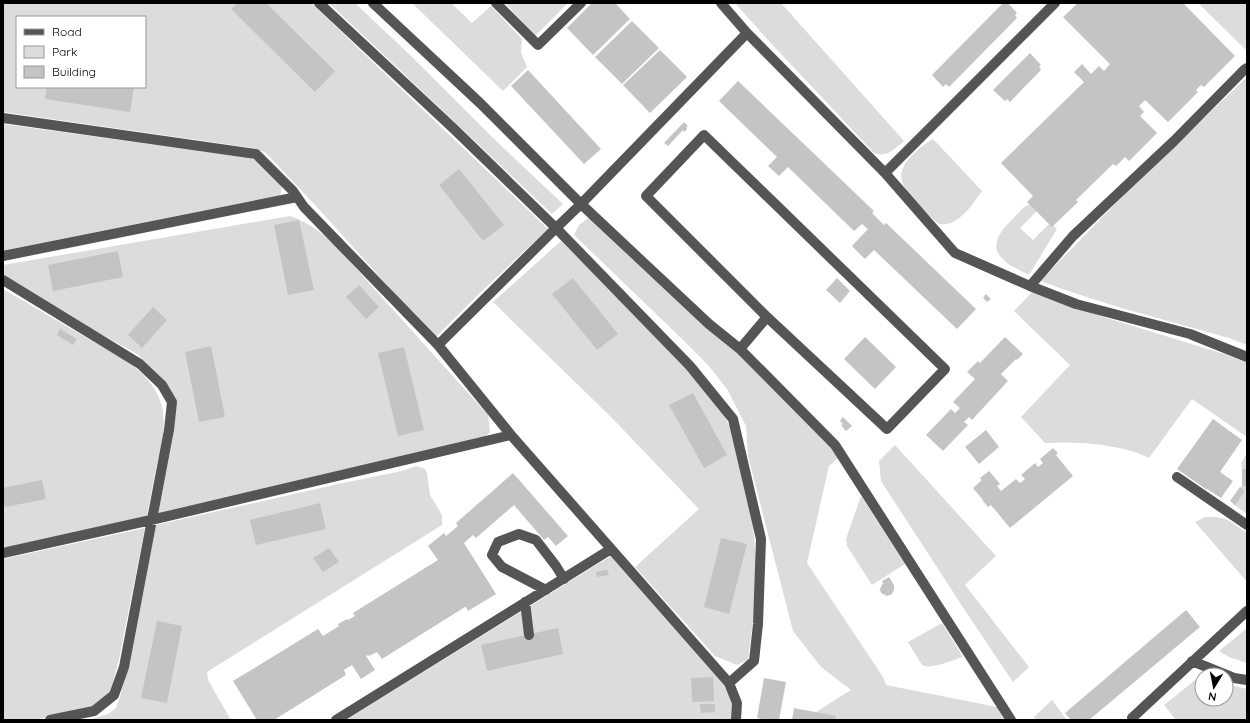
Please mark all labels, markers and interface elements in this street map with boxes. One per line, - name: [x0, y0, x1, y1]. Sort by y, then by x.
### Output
- legend: [16, 16, 146, 88]
- text: Road: [52, 24, 82, 39]
- text: Park: [52, 44, 77, 59]
- text: Building: [52, 64, 96, 79]
- north arrow: [1194, 667, 1234, 707]
- text: N: [1207, 689, 1217, 704]

